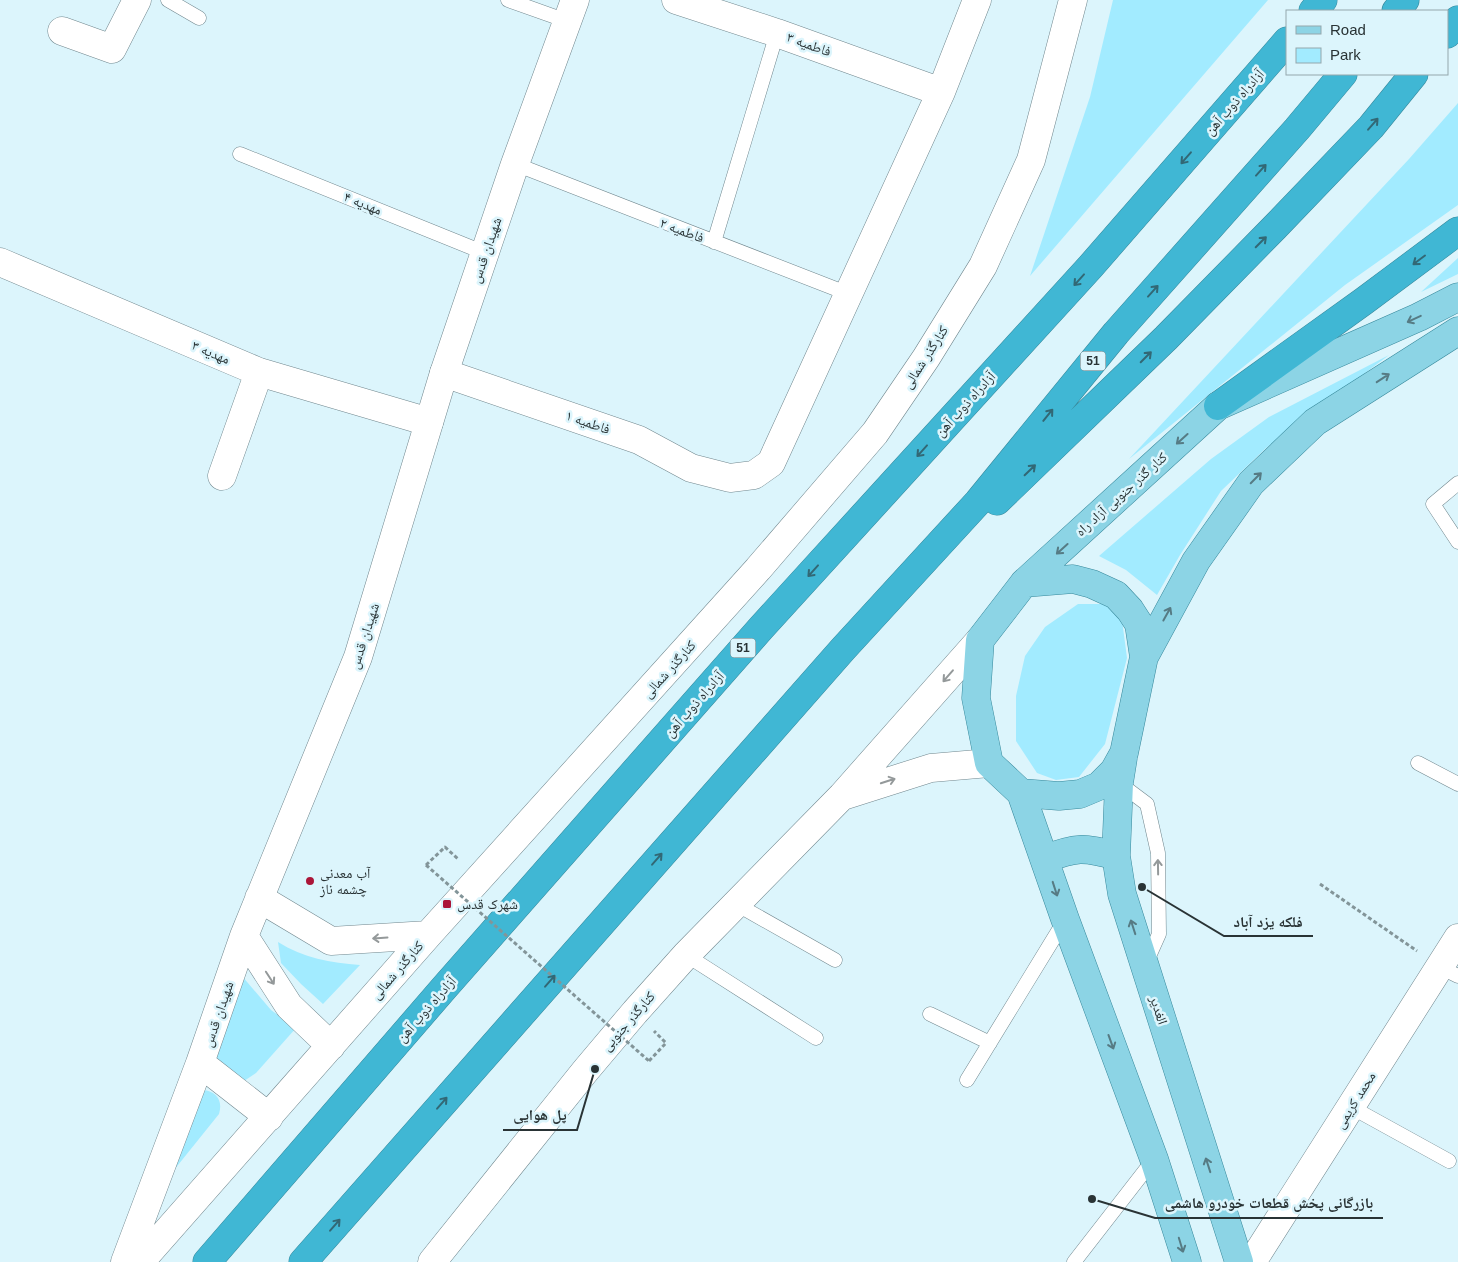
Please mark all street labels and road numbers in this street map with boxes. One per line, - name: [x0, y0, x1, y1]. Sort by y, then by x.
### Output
- street label: فاطمیه ۳: [785, 29, 833, 60]
- street label: آزادراه ذوب آهن: [1201, 66, 1268, 139]
- street label: مهدیه ۴: [342, 188, 384, 218]
- street label: فاطمیه ۲: [658, 214, 706, 246]
- street label: شهیدان قدس: [467, 215, 506, 285]
- street label: کنارگذر شمالی: [899, 322, 952, 392]
- street label: مهدیه ۳: [190, 337, 232, 367]
- road number: 51: [1080, 352, 1106, 371]
- street label: آزادراه ذوب آهن: [932, 368, 999, 440]
- street label: فاطمیه ۱: [564, 407, 612, 437]
- street label: کنار گذر جنوبی آزاد راه: [1072, 449, 1171, 540]
- street label: شهیدان قدس: [346, 601, 383, 671]
- street label: کنارگذر شمالی: [639, 637, 700, 702]
- road number: 51: [730, 638, 756, 658]
- street label: آزادراه ذوب آهن: [661, 668, 728, 741]
- street label: کنارگذر شمالی: [367, 938, 427, 1003]
- street label: آزادراه ذوب آهن: [393, 973, 460, 1046]
- street label: شهیدان قدس: [199, 979, 238, 1049]
- street label: کنارگذر جنوبی: [598, 988, 659, 1055]
- street label: الغدیر: [1146, 993, 1171, 1027]
- street label: محمد کریمی: [1331, 1069, 1380, 1132]

